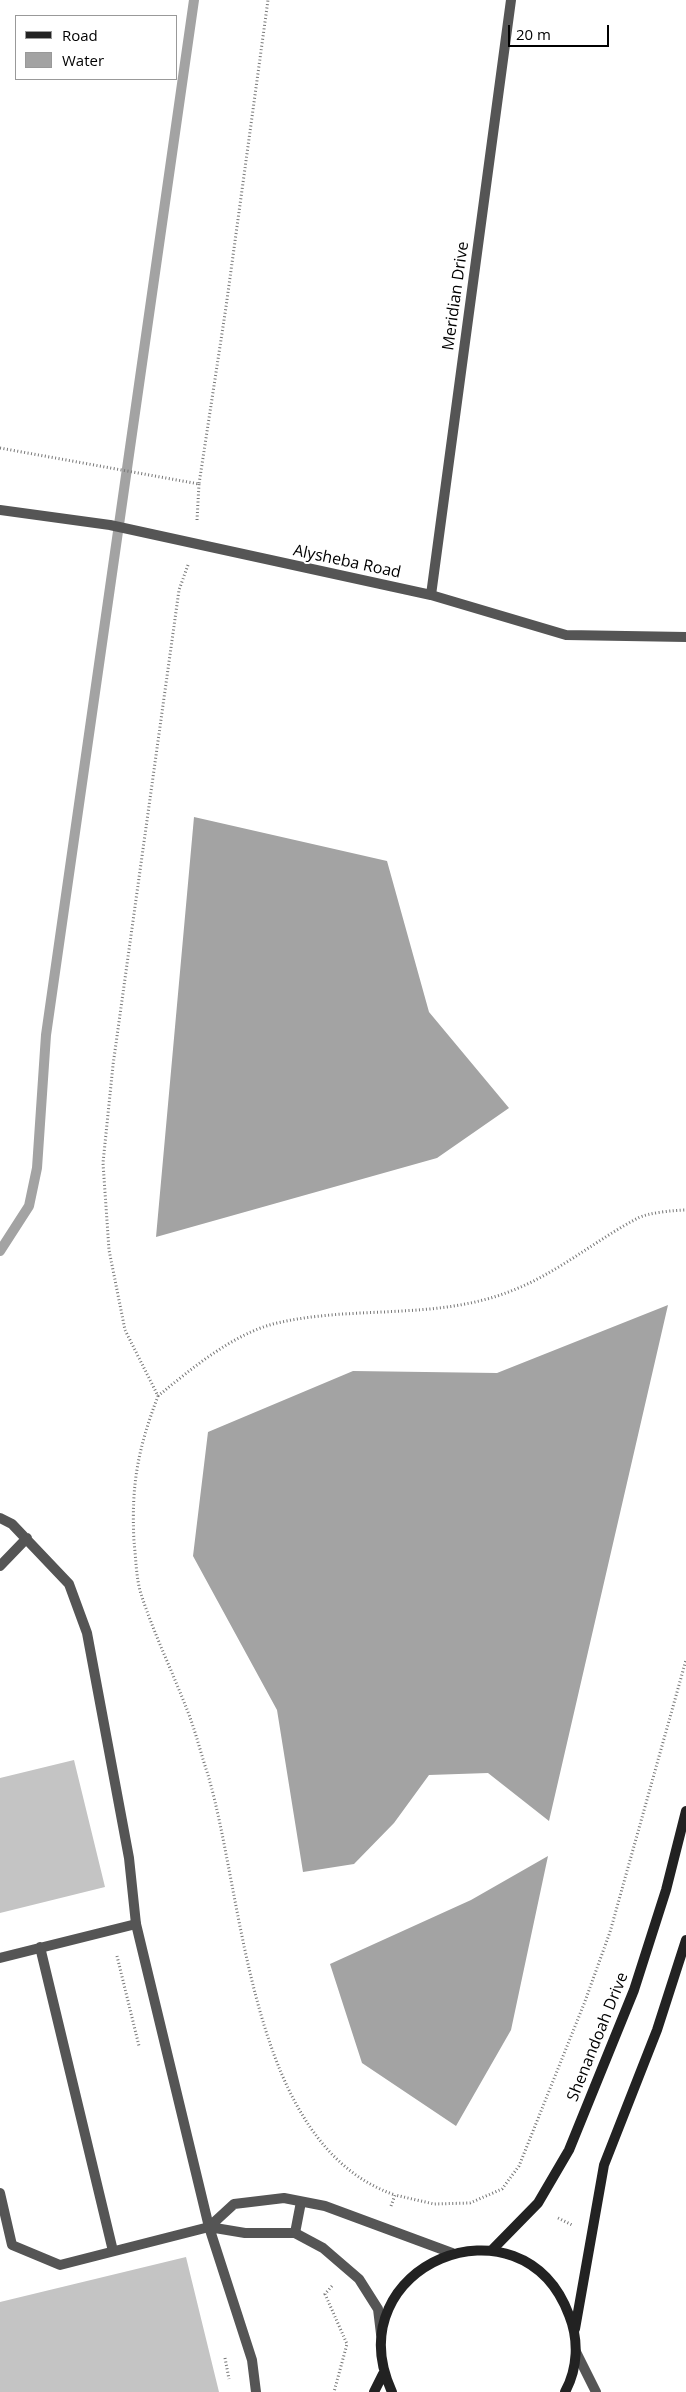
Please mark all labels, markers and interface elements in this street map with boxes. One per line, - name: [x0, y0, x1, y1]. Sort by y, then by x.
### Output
- legend: [15, 15, 178, 80]
- scale bar: [511, 15, 612, 47]
- text: 20 m: [516, 24, 551, 44]
- text: Road: [62, 25, 98, 45]
- text: Water: [62, 50, 104, 70]
- street label: Meridian Drive: [439, 240, 473, 352]
- street label: Alysheba Road: [291, 541, 403, 583]
- street label: Shenandoah Drive: [563, 1970, 633, 2104]

